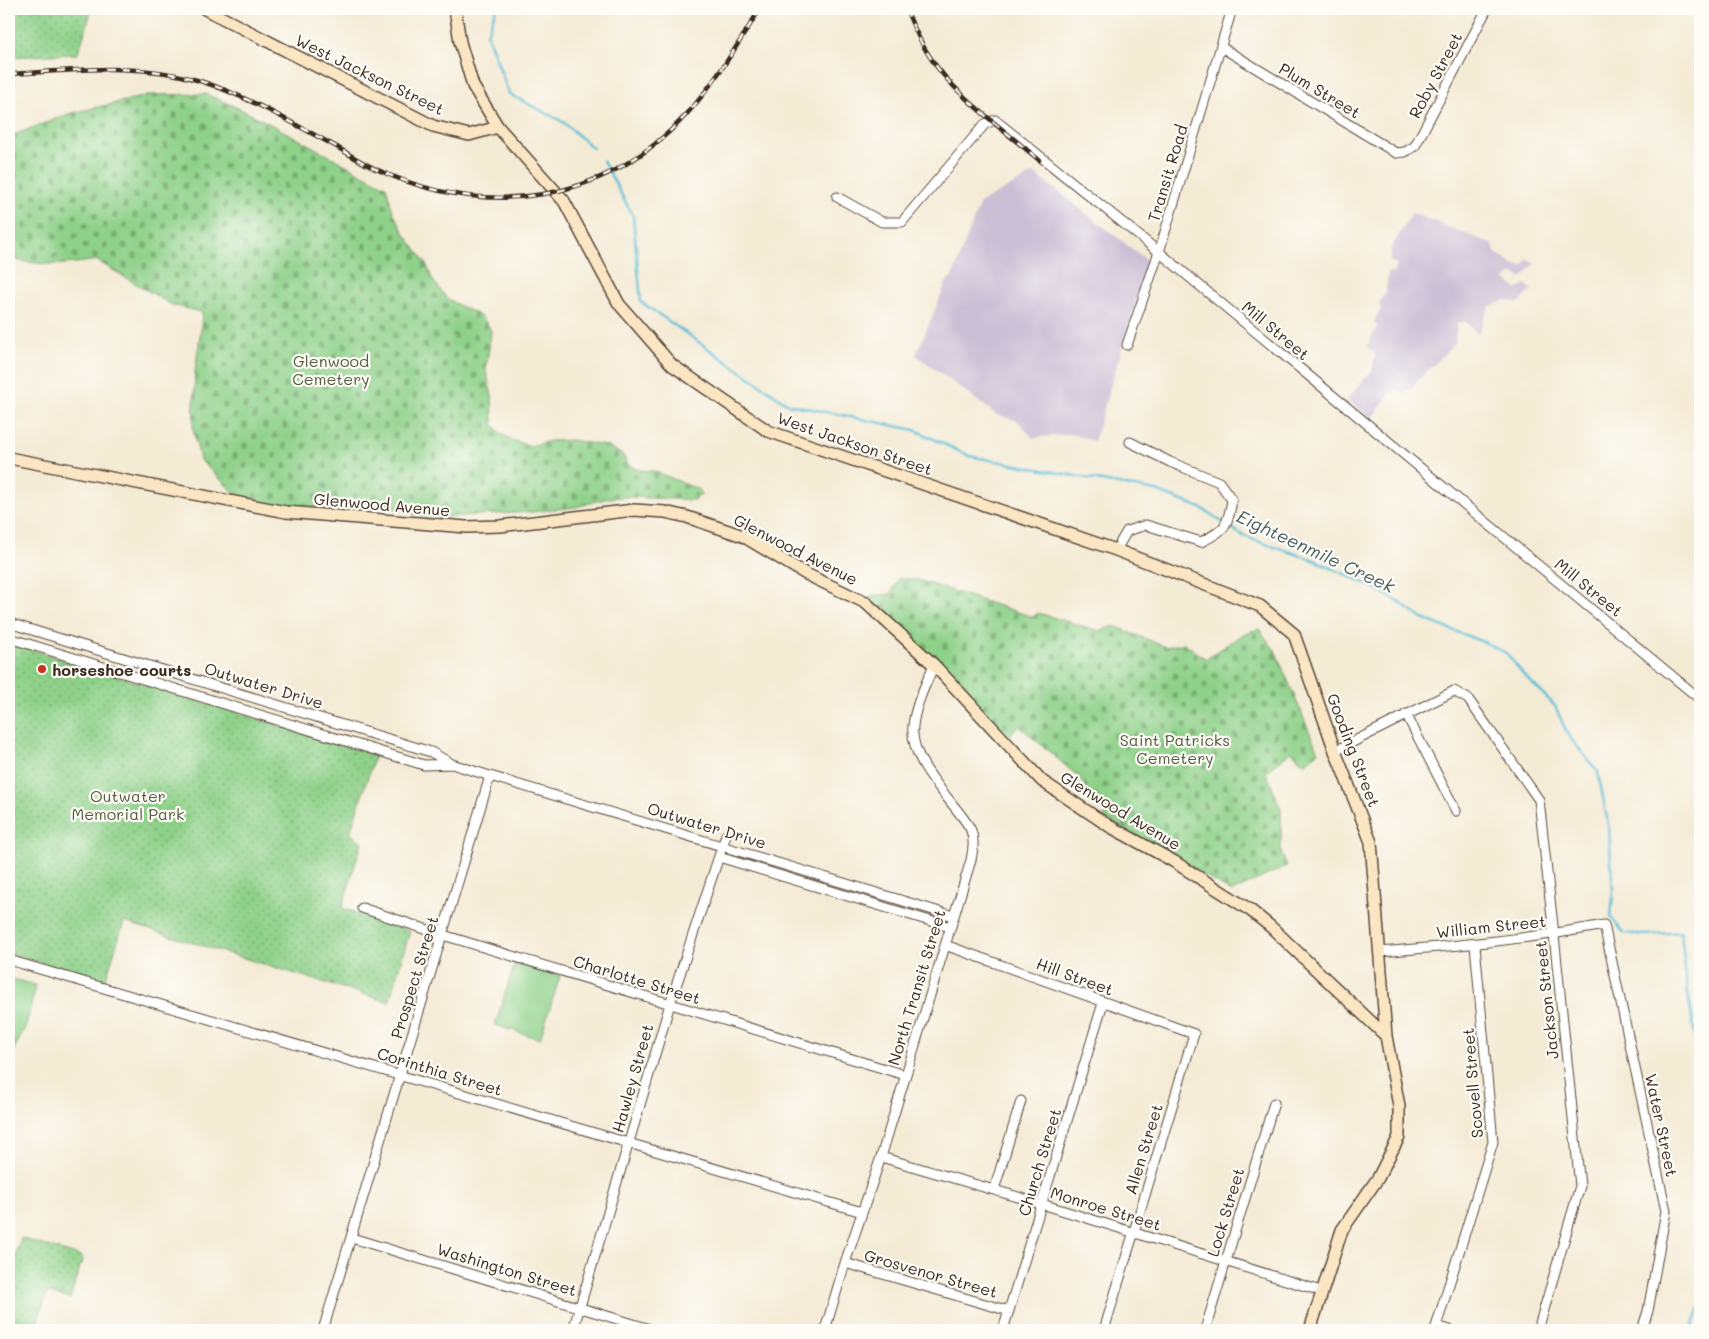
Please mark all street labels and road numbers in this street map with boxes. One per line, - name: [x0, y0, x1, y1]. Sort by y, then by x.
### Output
- street label: Roby Street: [1404, 28, 1466, 122]
- street label: West Jackson Street: [292, 29, 448, 119]
- street label: Plum Street: [1275, 57, 1365, 123]
- street label: Transit Road: [1142, 122, 1192, 224]
- street label: Mill Street: [1238, 296, 1314, 364]
- street label: West Jackson Street: [775, 407, 935, 479]
- street label: Glenwood Avenue: [313, 488, 451, 520]
- street label: Glenwood Avenue: [730, 509, 862, 589]
- street label: Mill Street: [1551, 553, 1627, 621]
- street label: Outwater Drive: [202, 657, 326, 713]
- street label: Gooding Street: [1323, 690, 1385, 810]
- street label: Glenwood Avenue: [1057, 766, 1185, 854]
- street label: Outwater Drive: [645, 797, 769, 853]
- street label: North Transit Street: [882, 906, 950, 1068]
- street label: William Street: [1435, 910, 1547, 942]
- street label: Prospect Street: [385, 913, 443, 1041]
- street label: Jackson Street: [1529, 940, 1563, 1060]
- street label: Charlotte Street: [571, 950, 703, 1008]
- street label: Hill Street: [1034, 952, 1116, 1000]
- street label: Hawley Street: [606, 1021, 658, 1135]
- street label: Scovell Street: [1457, 1027, 1487, 1139]
- street label: Corinthia Street: [375, 1042, 505, 1100]
- street label: Water Street: [1641, 1071, 1683, 1179]
- street label: Allen Street: [1119, 1101, 1167, 1197]
- street label: Church Street: [1013, 1106, 1065, 1218]
- street label: Lock Street: [1202, 1165, 1248, 1259]
- street label: Monroe Street: [1048, 1181, 1164, 1235]
- street label: Washington Street: [434, 1238, 580, 1300]
- street label: Grosvenor Street: [862, 1244, 1000, 1302]

